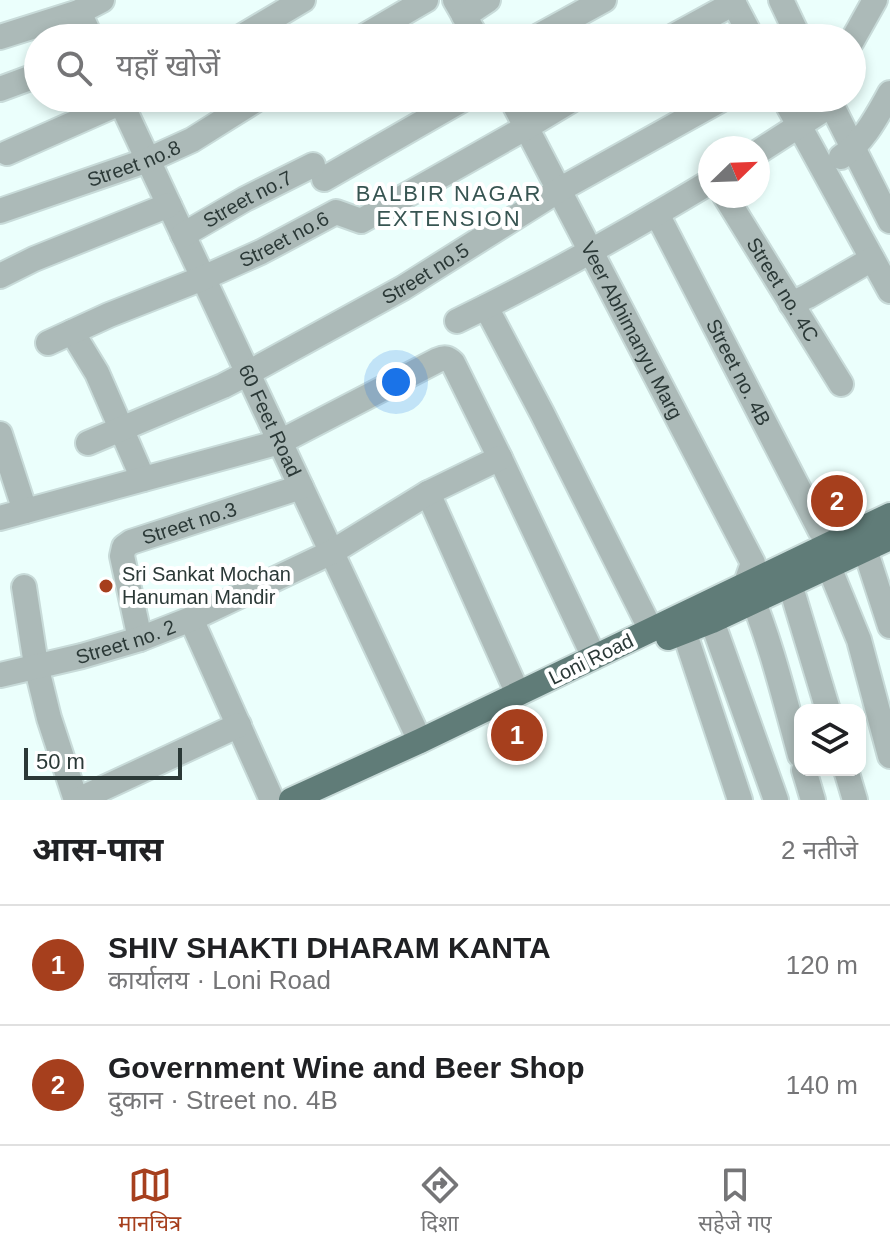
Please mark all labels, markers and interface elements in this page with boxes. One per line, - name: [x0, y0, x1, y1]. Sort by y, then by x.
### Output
- search box: [24, 24, 866, 112]
- icon: search: [52, 46, 96, 90]
- text: यहाँ खोजें: [116, 49, 220, 82]
- street label: Street no.8: [84, 136, 184, 191]
- north arrow: [698, 136, 770, 208]
- street label: Street no.7: [199, 166, 296, 232]
- district label: BALBIR NAGAR EXTENSION: [356, 181, 542, 231]
- street label: Street no.6: [236, 207, 333, 271]
- street label: Street no. 4C: [742, 234, 823, 346]
- street label: Veer Abhimanyu Marg: [577, 238, 687, 423]
- street label: Street no.5: [378, 239, 473, 308]
- street label: Street no. 4B: [702, 315, 775, 429]
- street label: 60 Feet Road: [234, 361, 306, 480]
- your location: [376, 362, 416, 402]
- pin: 2: [811, 471, 863, 531]
- street label: Street no.3: [139, 498, 239, 549]
- place label: Sri Sankat Mochan Hanuman Mandir: [122, 563, 291, 608]
- marker: Sri Sankat Mochan Hanuman Mandir: [97, 577, 115, 595]
- street label: Street no. 2: [73, 615, 179, 668]
- street label: Loni Road: [545, 629, 637, 689]
- map controls: [794, 704, 866, 776]
- button: layers: [794, 704, 866, 776]
- pin: 1: [491, 705, 543, 765]
- scale bar: [24, 744, 182, 780]
- text: 50 m: [36, 749, 85, 774]
- text: आस-पास: [32, 830, 163, 868]
- text: 2 नतीजे: [781, 835, 858, 865]
- text: SHIV SHAKTI DHARAM KANTA: [108, 931, 551, 964]
- text: 1: [51, 950, 65, 980]
- text: 120 m: [786, 950, 858, 980]
- text: कार्यालय · Loni Road: [108, 965, 331, 995]
- text: Government Wine and Beer Shop: [108, 1051, 584, 1084]
- text: 2: [51, 1070, 65, 1100]
- text: 140 m: [786, 1070, 858, 1100]
- text: दुकान · Street no. 4B: [108, 1085, 338, 1115]
- tab: मानचित्र: [118, 1163, 181, 1240]
- tab: दिशा: [418, 1163, 462, 1240]
- tab: सहेजे गए: [698, 1163, 772, 1240]

